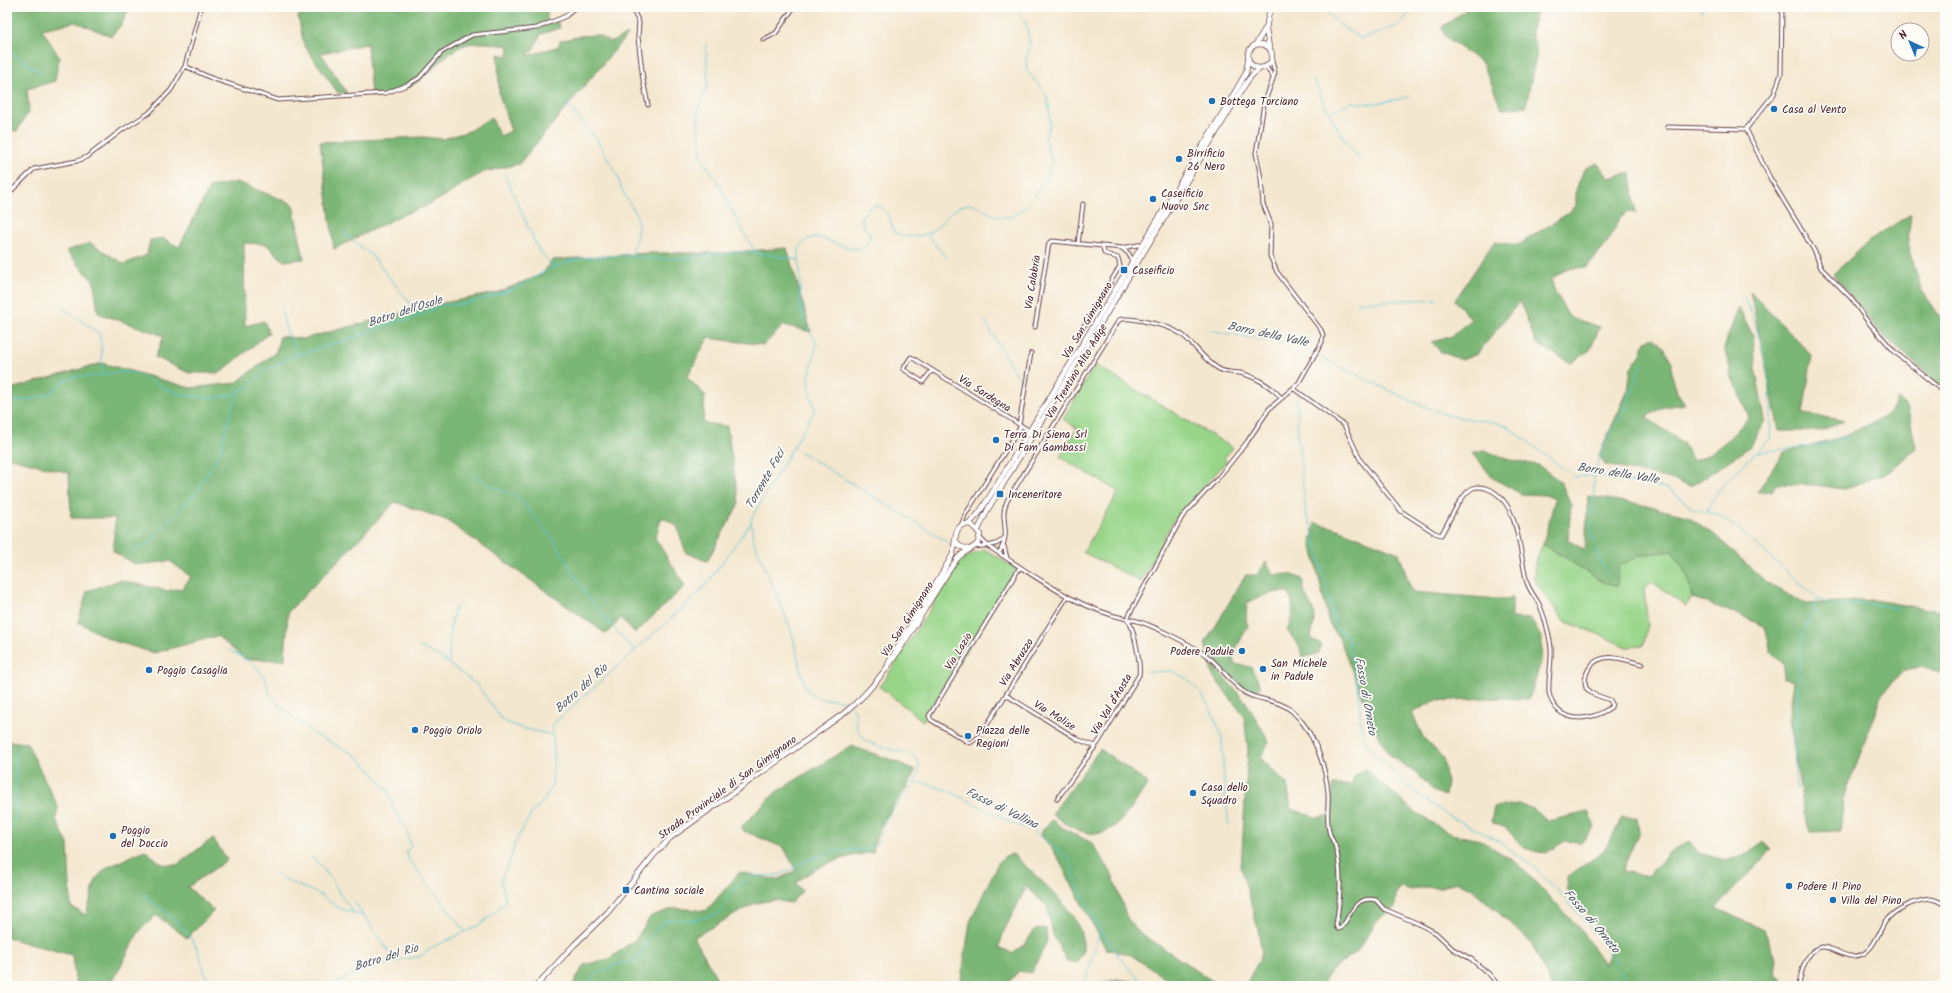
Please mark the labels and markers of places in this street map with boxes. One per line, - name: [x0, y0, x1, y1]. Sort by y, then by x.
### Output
- place label: Bottega Torciano: [1220, 93, 1298, 111]
- marker: Bottega Torciano: [1207, 96, 1217, 106]
- place label: Casa al Vento: [1782, 101, 1846, 119]
- marker: Casa al Vento: [1769, 104, 1779, 114]
- place label: Birrificio 26 Nero: [1187, 145, 1225, 176]
- marker: Birrificio 26 Nero: [1174, 154, 1184, 164]
- place label: Caseificio Nuovo Snc: [1161, 185, 1209, 216]
- marker: Caseificio Nuovo Snc: [1148, 194, 1158, 204]
- place label: Caseificio: [1132, 262, 1174, 280]
- marker: Caseificio: [1119, 265, 1129, 275]
- place label: Terra Di Siena Srl Di Fam Gambassi: [1004, 426, 1087, 457]
- marker: Terra Di Siena Srl Di Fam Gambassi: [991, 435, 1001, 445]
- place label: Inceneritore: [1008, 486, 1062, 504]
- marker: Inceneritore: [995, 489, 1005, 499]
- place label: Podere Padule: [1170, 643, 1234, 661]
- marker: Podere Padule: [1237, 646, 1247, 656]
- place label: San Michele in Padule: [1271, 655, 1327, 686]
- place label: Poggio Casaglia: [157, 662, 228, 680]
- marker: San Michele in Padule: [1258, 664, 1268, 674]
- marker: Poggio Casaglia: [144, 665, 154, 675]
- place label: Poggio Oriolo: [423, 722, 482, 740]
- place label: Piazza delle Regioni: [976, 722, 1030, 753]
- marker: Poggio Oriolo: [410, 725, 420, 735]
- marker: Piazza delle Regioni: [963, 731, 973, 741]
- place label: Casa dello Squadro: [1201, 779, 1248, 810]
- marker: Casa dello Squadro: [1188, 788, 1198, 798]
- place label: Poggio del Doccio: [121, 822, 168, 853]
- marker: Poggio del Doccio: [108, 831, 118, 841]
- place label: Podere Il Pino: [1797, 878, 1861, 896]
- marker: Podere Il Pino: [1784, 881, 1794, 891]
- place label: Cantina sociale: [634, 882, 704, 900]
- marker: Cantina sociale: [621, 885, 631, 895]
- place label: Villa del Pino: [1841, 892, 1901, 910]
- marker: Villa del Pino: [1828, 895, 1838, 905]

